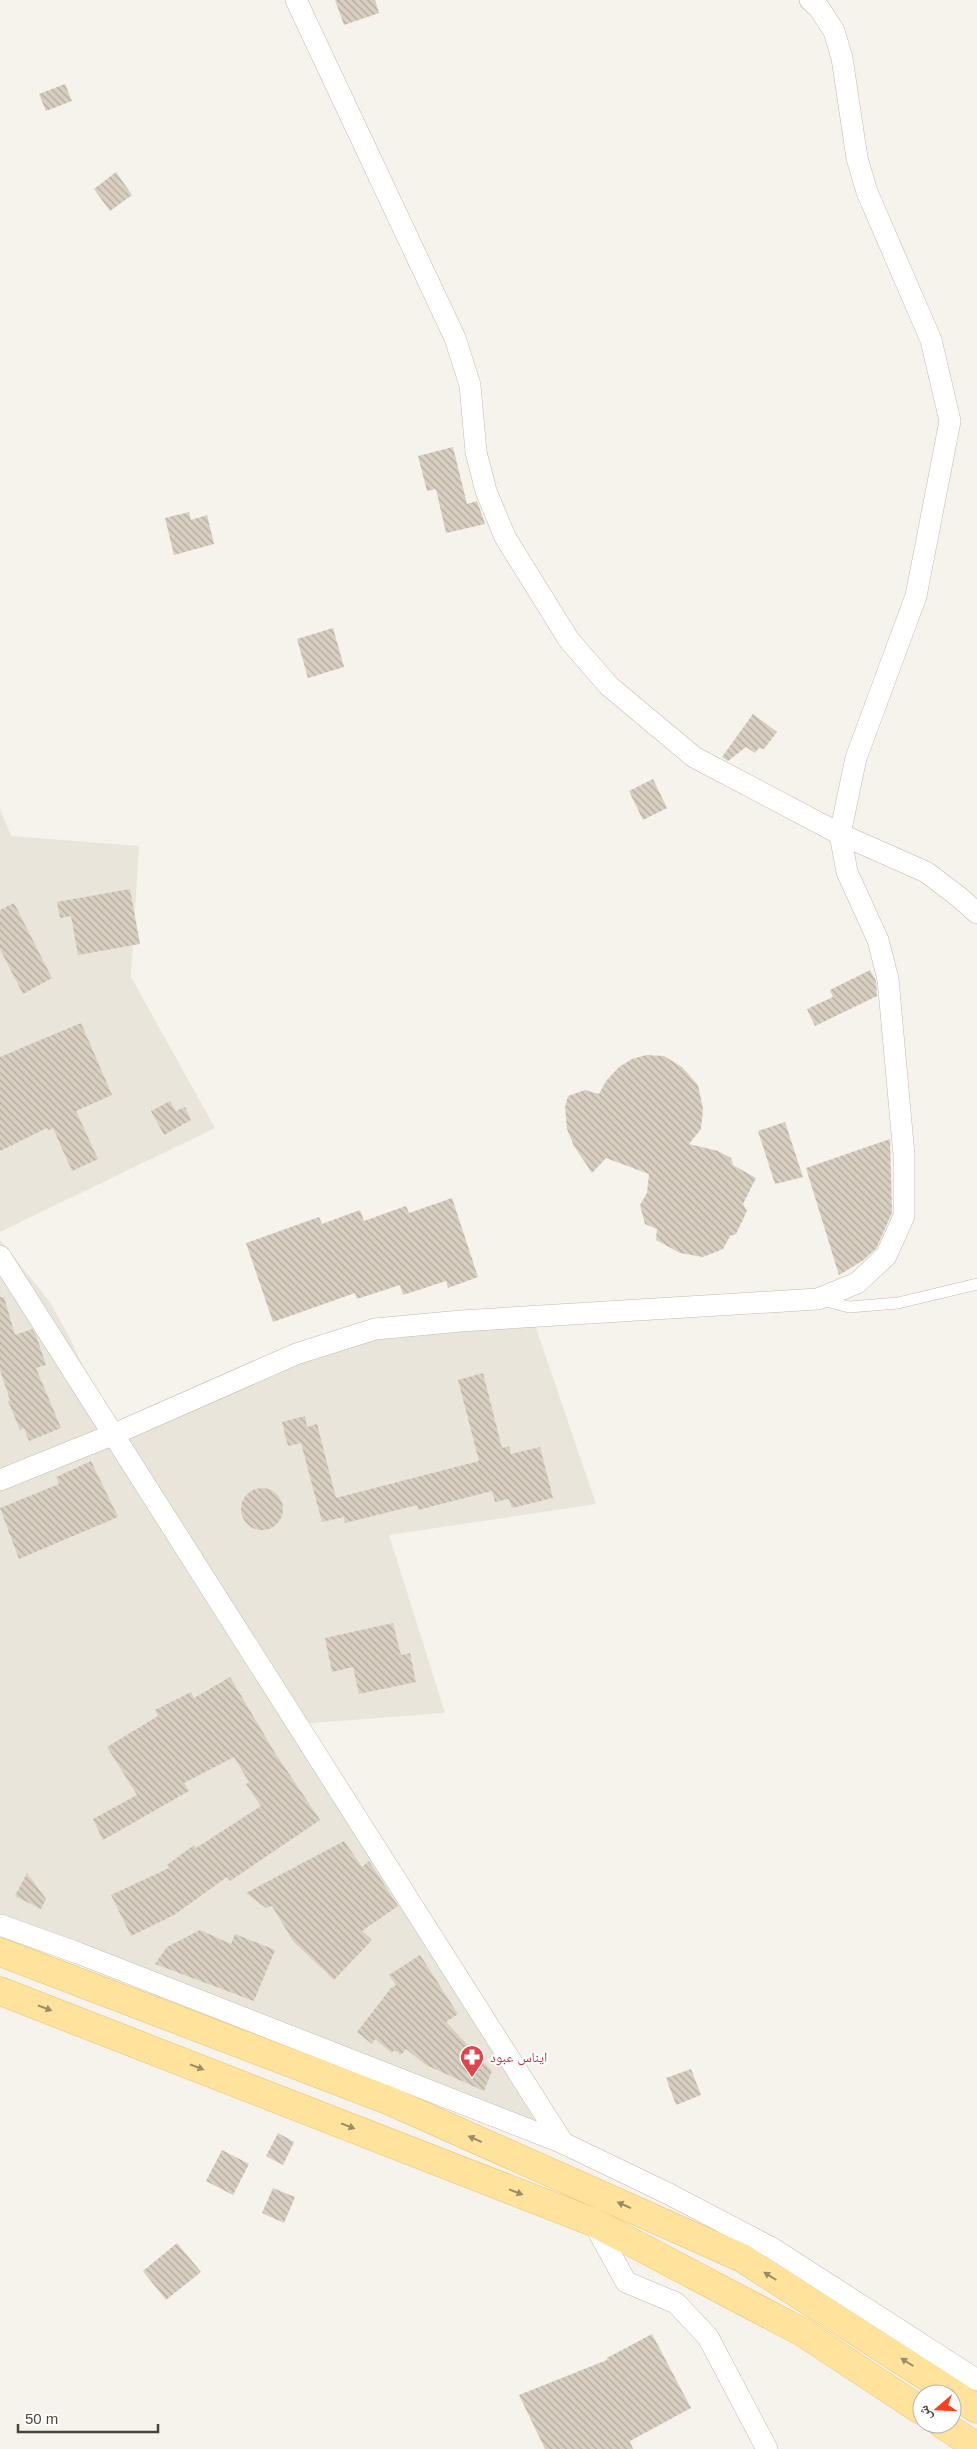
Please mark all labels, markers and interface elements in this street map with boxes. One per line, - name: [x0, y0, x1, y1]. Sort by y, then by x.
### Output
- one-way arrow: [38, 2005, 53, 2013]
- pharmacy icon: ايناس عبود: [459, 2044, 485, 2078]
- place label: ايناس عبود: [490, 2049, 547, 2066]
- one-way arrow: [190, 2063, 205, 2071]
- one-way arrow: [341, 2123, 356, 2130]
- one-way arrow: [468, 2134, 482, 2142]
- one-way arrow: [509, 2188, 524, 2196]
- one-way arrow: [617, 2201, 631, 2209]
- one-way arrow: [763, 2271, 776, 2280]
- one-way arrow: [901, 2358, 914, 2367]
- north arrow: [912, 2384, 962, 2434]
- scale bar: [18, 2402, 158, 2434]
- text: ش: [915, 2403, 936, 2423]
- text: 50 m: [25, 2410, 58, 2427]

